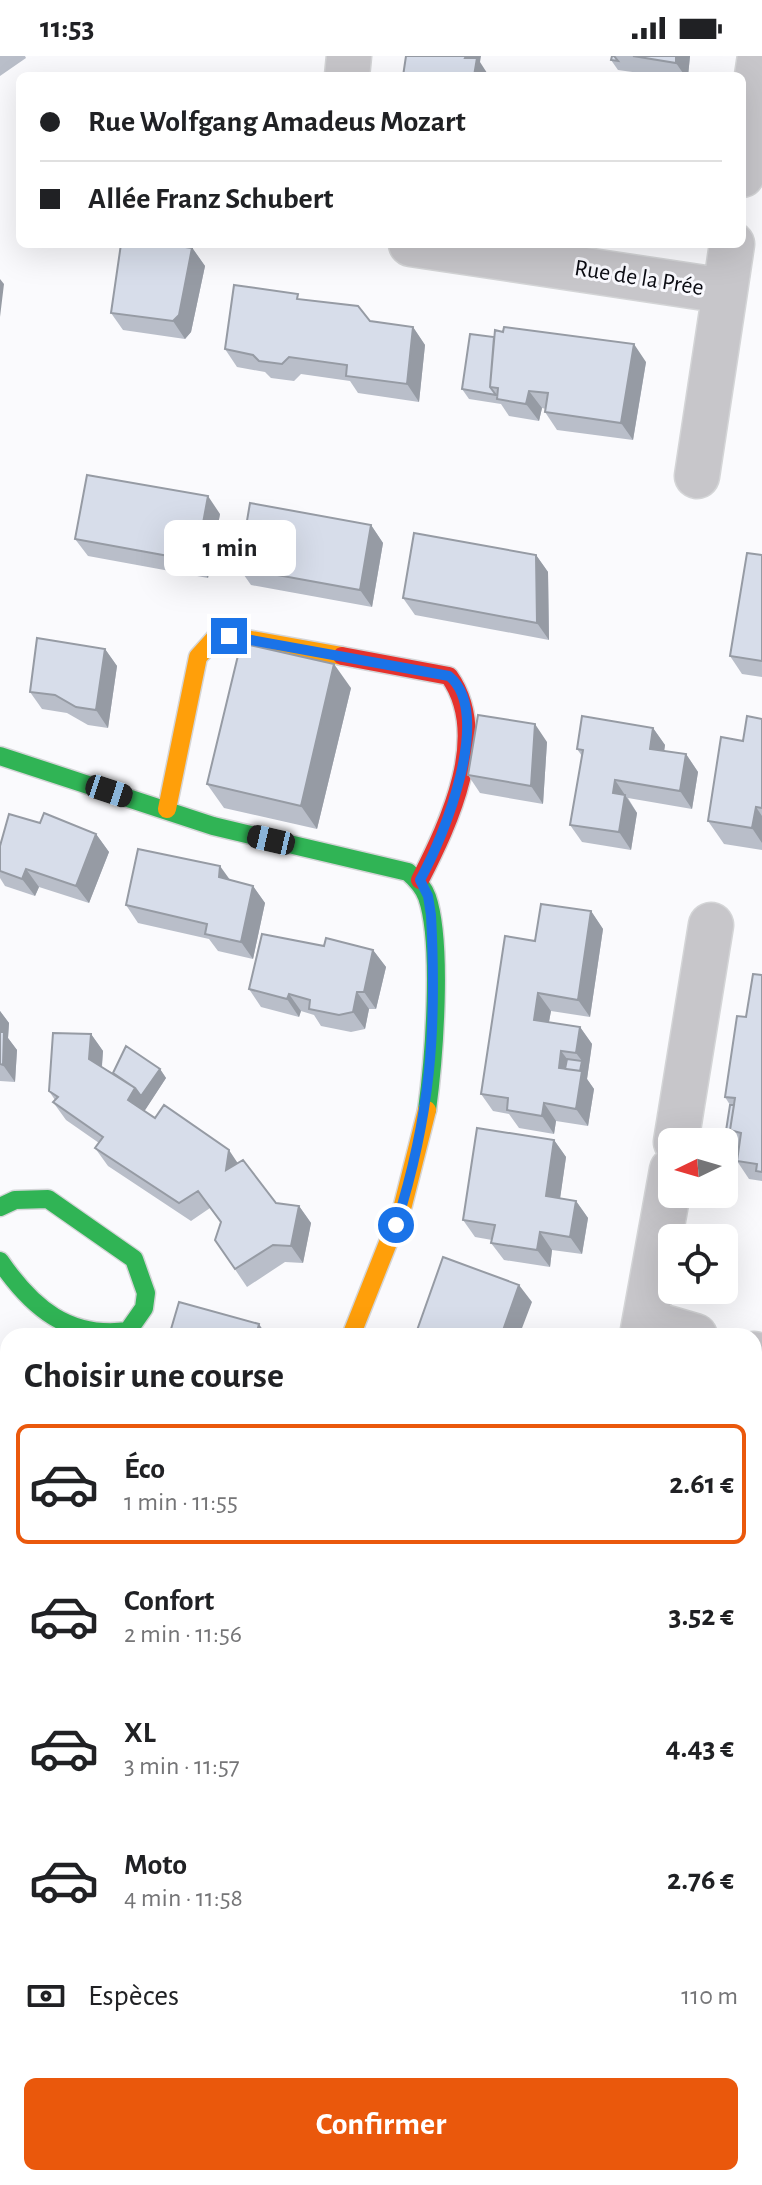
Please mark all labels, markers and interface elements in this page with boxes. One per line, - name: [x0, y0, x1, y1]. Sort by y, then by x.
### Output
- text: 11:53: [40, 13, 94, 43]
- text: Rue Wolfgang Amadeus Mozart: [88, 107, 466, 137]
- text: Allée Franz Schubert: [88, 184, 333, 214]
- street label: Rue de la Prée: [573, 256, 705, 300]
- callout: 1 min: [163, 520, 295, 576]
- text: 1 min: [203, 535, 257, 561]
- route end: [211, 618, 247, 654]
- car: [82, 772, 136, 810]
- car: [245, 823, 297, 857]
- north arrow: [658, 1128, 738, 1208]
- map controls: [658, 1128, 738, 1304]
- route start: [378, 1207, 414, 1243]
- button: locate: [658, 1224, 738, 1304]
- text: Choisir une course: [24, 1358, 284, 1394]
- icon: car: [28, 1448, 100, 1520]
- text: Éco: [124, 1454, 165, 1484]
- text: 2.61 €: [669, 1469, 734, 1499]
- text: 1 min · 11:55: [124, 1489, 238, 1515]
- icon: car: [28, 1580, 100, 1652]
- text: Confort: [124, 1586, 214, 1616]
- text: 3.52 €: [669, 1601, 734, 1631]
- text: 2 min · 11:56: [124, 1621, 242, 1647]
- icon: car: [28, 1712, 100, 1784]
- text: XL: [124, 1718, 156, 1748]
- text: 4.43 €: [665, 1733, 734, 1763]
- text: 3 min · 11:57: [124, 1753, 240, 1779]
- icon: car: [28, 1844, 100, 1916]
- text: Moto: [124, 1850, 187, 1880]
- text: 2.76 €: [667, 1865, 734, 1895]
- text: 4 min · 11:58: [124, 1885, 243, 1911]
- icon: cash: [24, 1974, 68, 2018]
- text: Espèces: [88, 1981, 179, 2011]
- text: 110 m: [681, 1983, 738, 2009]
- button: Confirmer: [24, 2078, 738, 2170]

